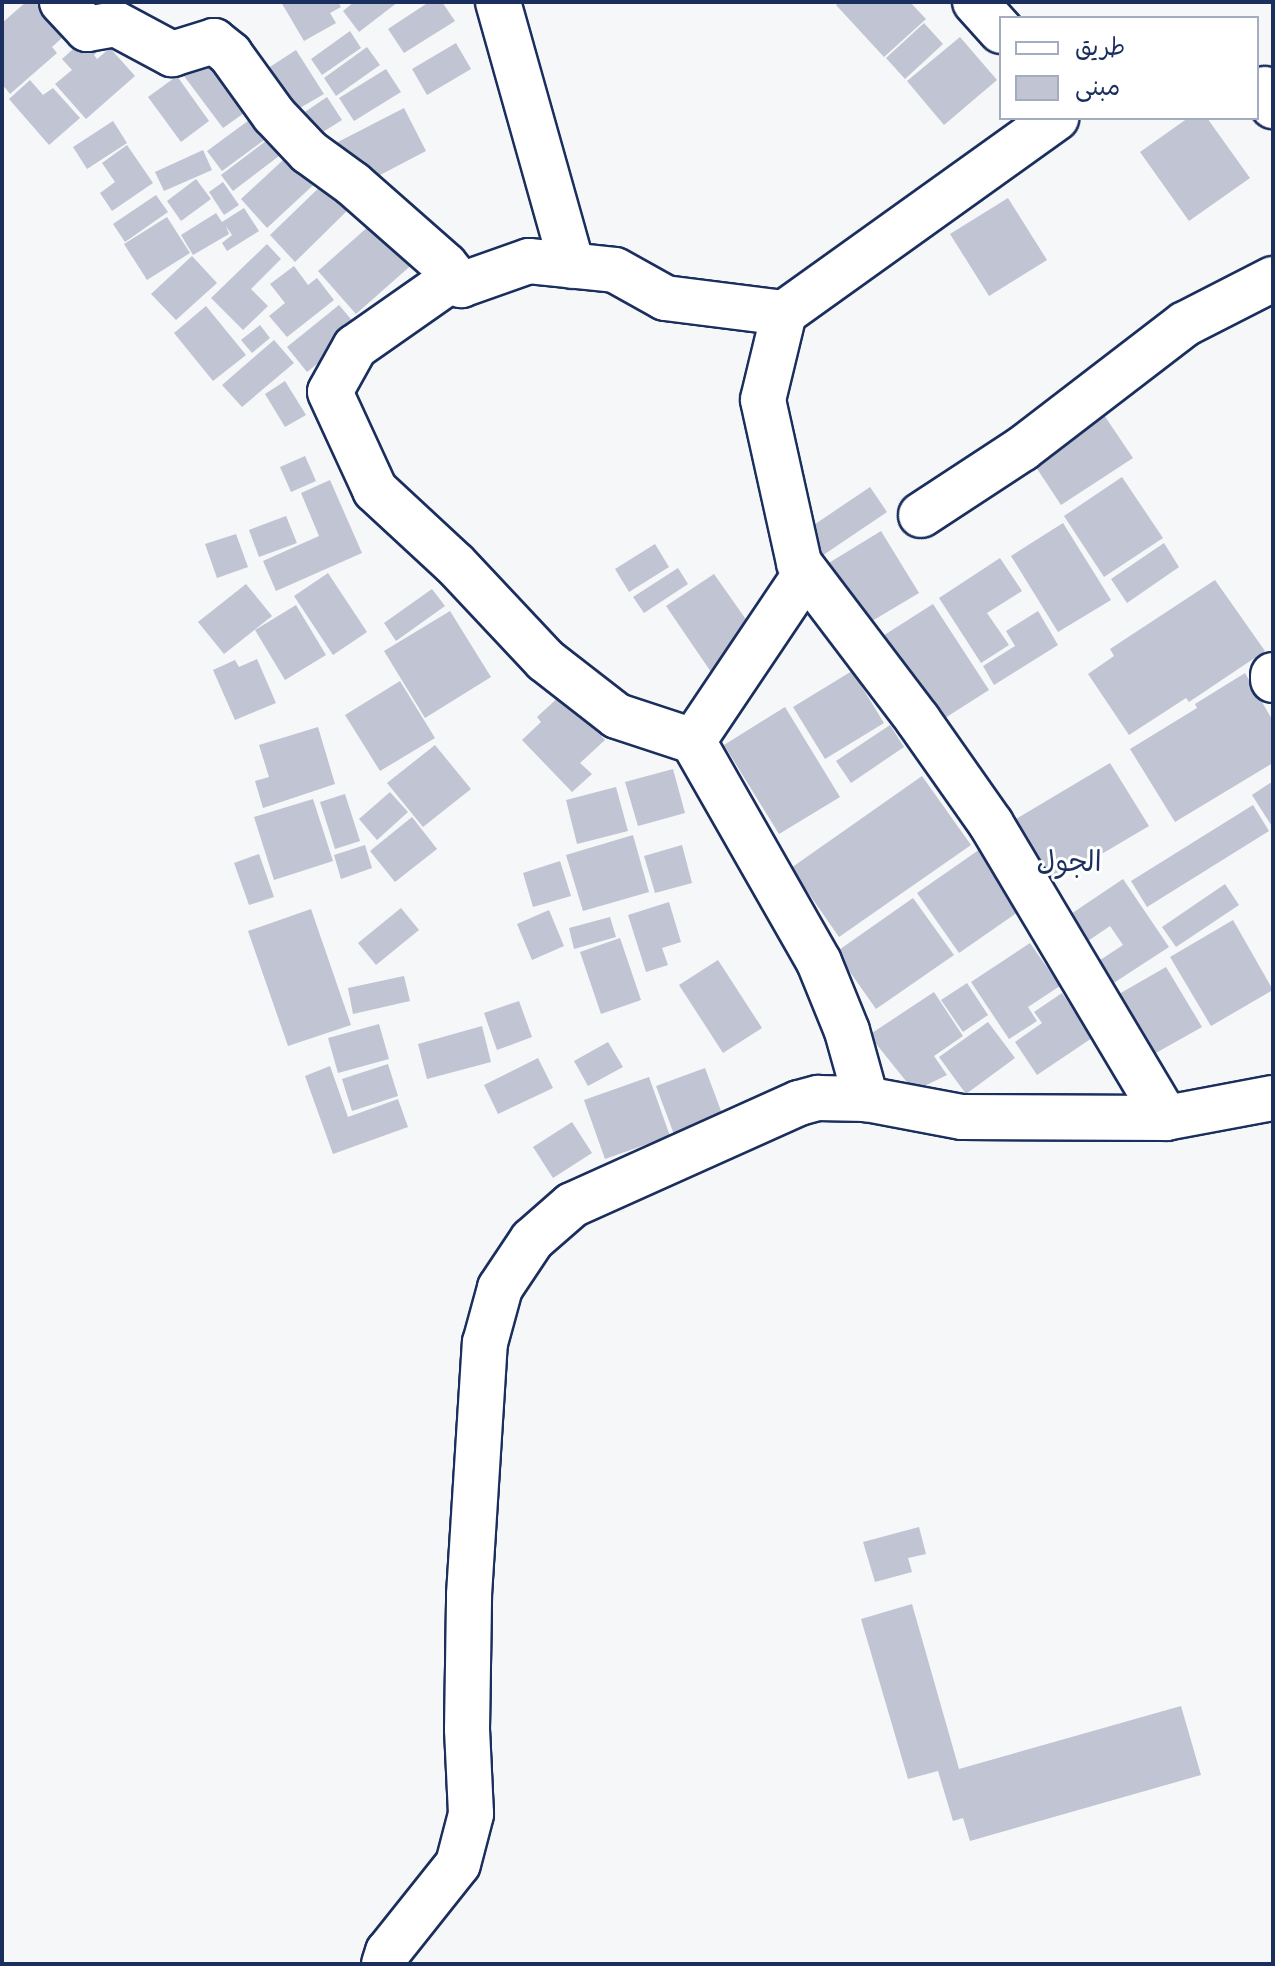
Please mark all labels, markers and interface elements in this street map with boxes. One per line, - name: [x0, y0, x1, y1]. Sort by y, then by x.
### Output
- legend: [999, 16, 1259, 120]
- text: طريق: [1075, 30, 1125, 61]
- text: مبنى: [1075, 70, 1120, 101]
- district label: الجول: [1036, 843, 1102, 877]

